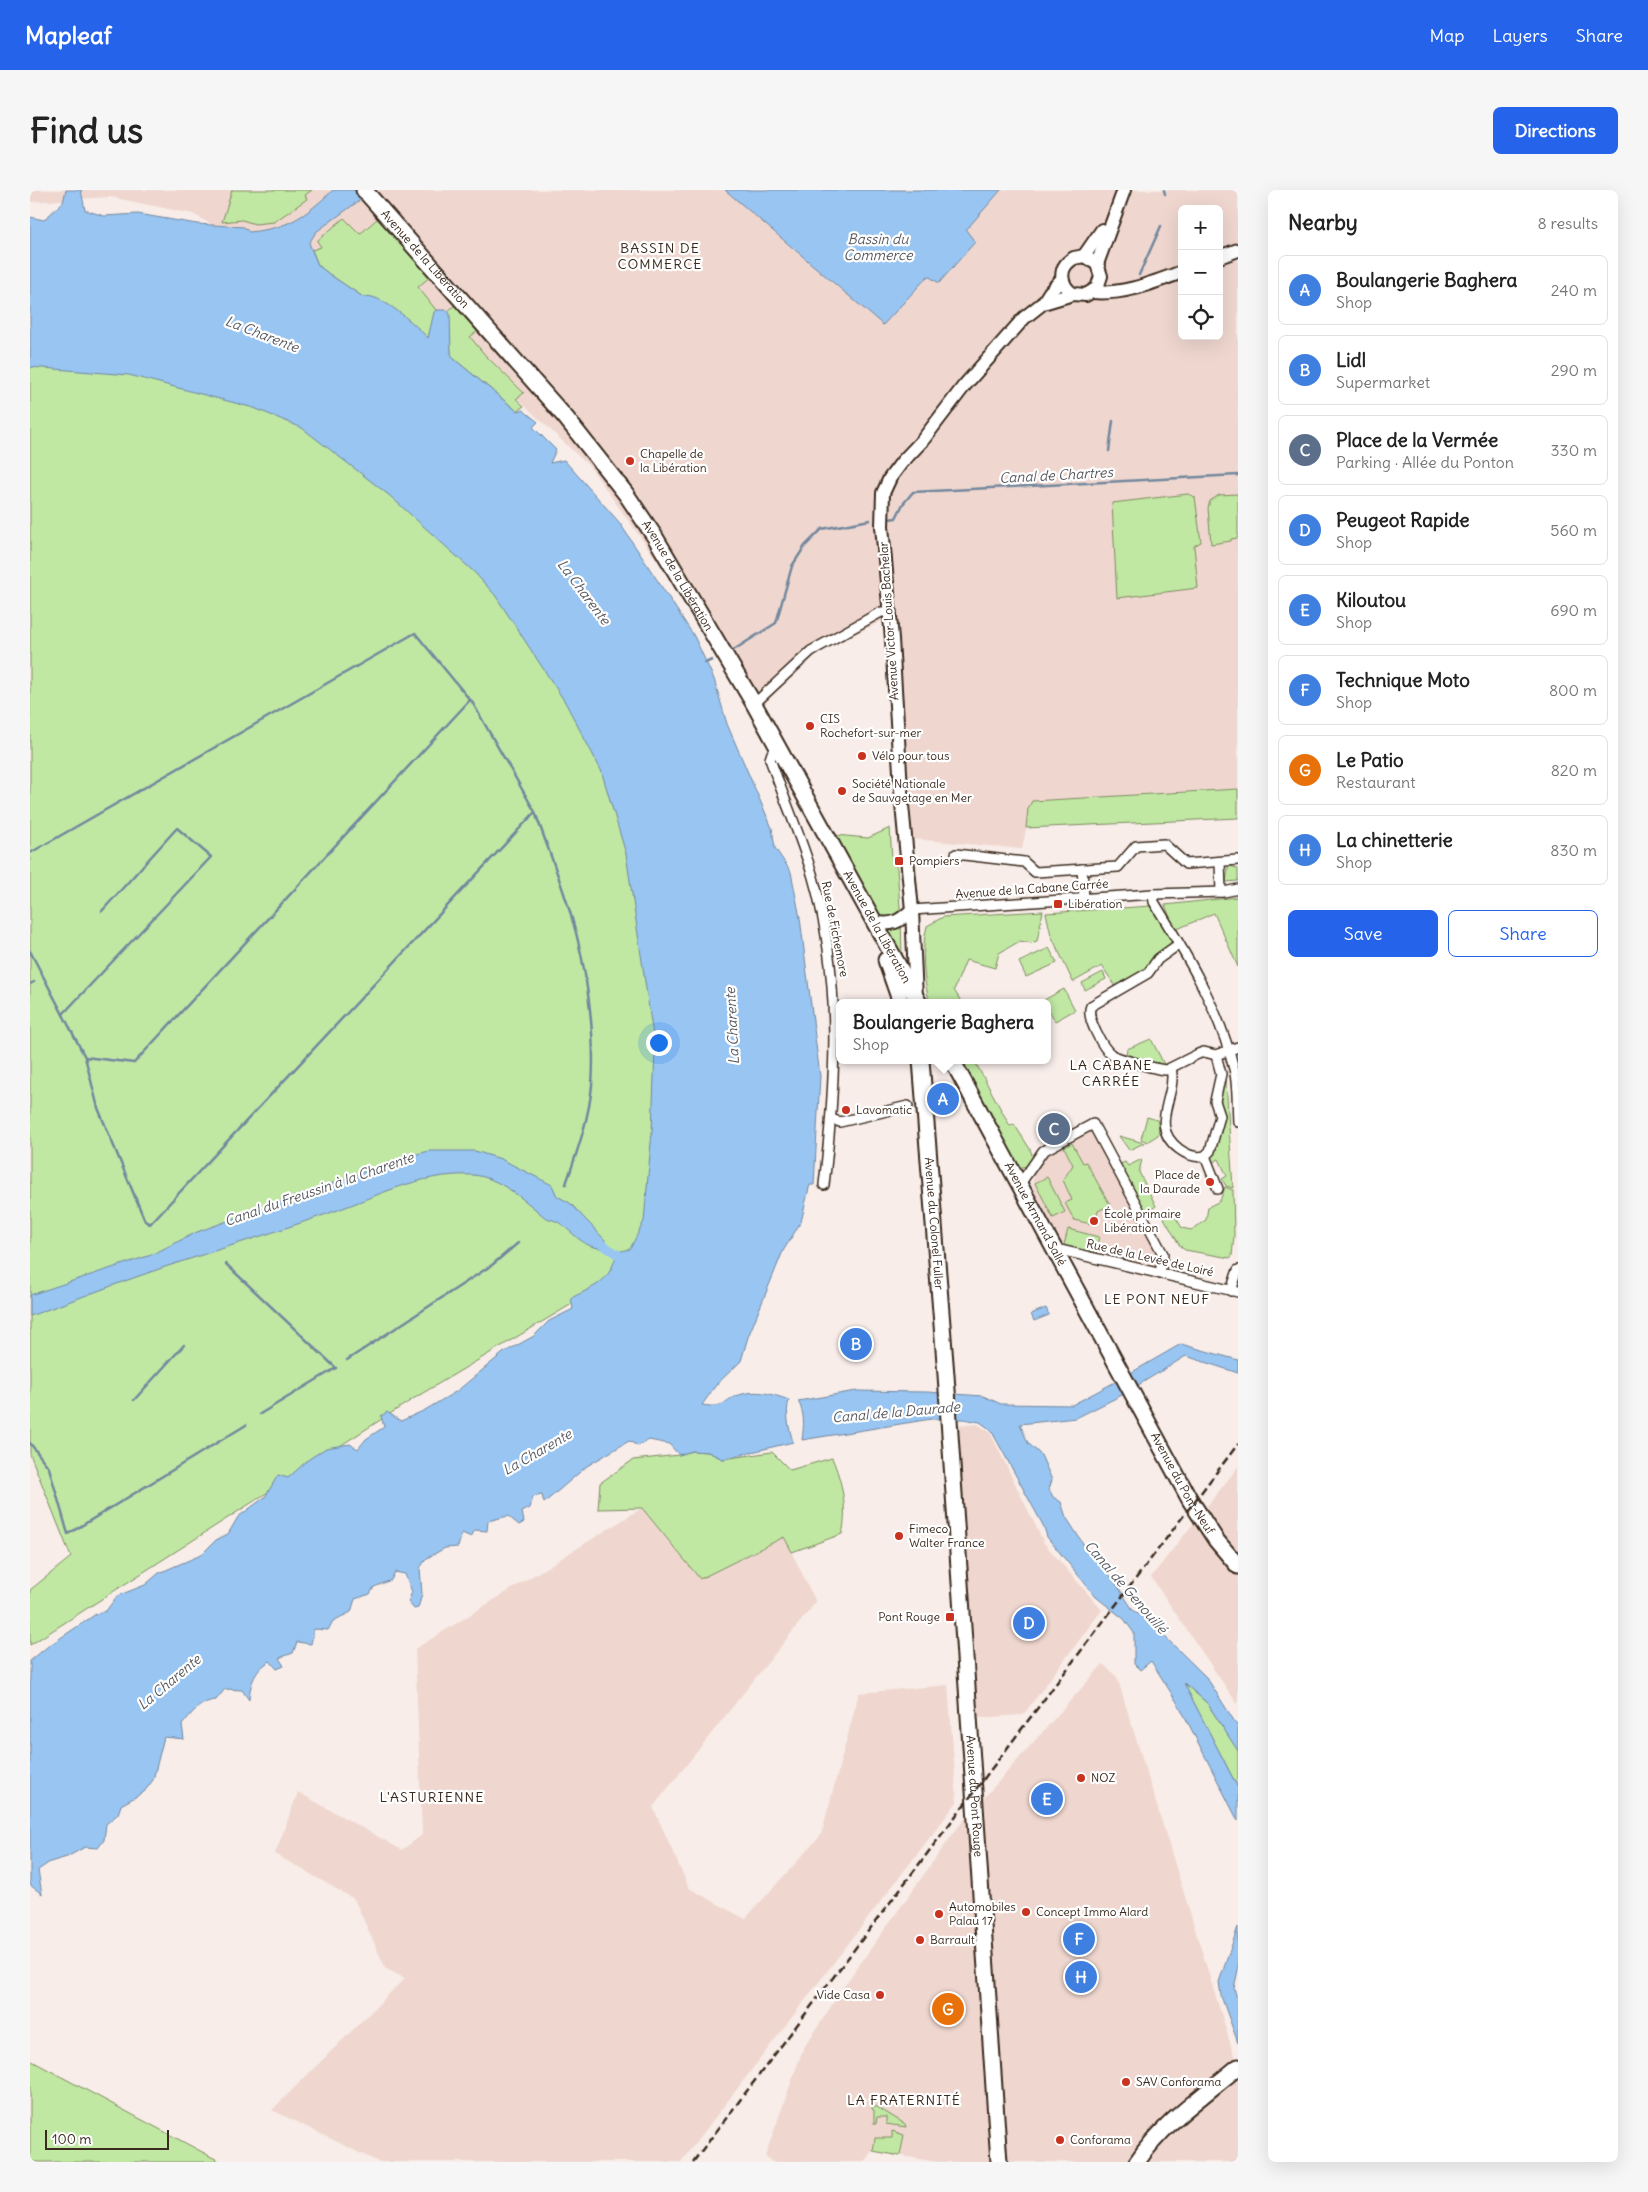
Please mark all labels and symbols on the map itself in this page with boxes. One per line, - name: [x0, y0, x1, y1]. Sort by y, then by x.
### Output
- street label: Avenue de la Libération: [378, 206, 473, 311]
- water label: Bassin du Commerce: [843, 230, 914, 264]
- district label: BASSIN DE COMMERCE: [618, 239, 702, 273]
- water label: La Charente: [223, 312, 303, 357]
- place label: Chapelle de la Libération: [640, 446, 707, 475]
- marker: Chapelle de la Libération: [624, 455, 636, 467]
- water label: Canal de Chartres: [999, 463, 1115, 487]
- street label: Avenue de la Libération: [639, 517, 717, 633]
- street label: Avenue Victor-Louis Bachelar: [875, 541, 902, 701]
- water label: La Charente: [554, 556, 615, 629]
- place label: CIS Rochefort-sur-mer: [820, 711, 922, 740]
- marker: CIS Rochefort-sur-mer: [804, 720, 816, 732]
- place label: Vélo pour tous: [872, 748, 949, 763]
- marker: Vélo pour tous: [856, 750, 868, 762]
- place label: Société Nationale de Sauvgetage en Mer: [852, 776, 972, 805]
- marker: Société Nationale de Sauvgetage en Mer: [836, 785, 848, 797]
- place label: Pompiers: [909, 853, 960, 868]
- marker: Pompiers: [893, 855, 905, 867]
- street label: Avenue de la Libération: [840, 868, 915, 986]
- street label: Avenue de la Cabane Carrée: [955, 876, 1109, 901]
- street label: Rue de Fichemore: [819, 880, 852, 978]
- place label: Libération: [1068, 896, 1122, 911]
- marker: Libération: [1052, 898, 1064, 910]
- water label: La Charente: [721, 986, 743, 1065]
- your location: [646, 1030, 672, 1056]
- district label: LA CABANE CARRÉE: [1069, 1056, 1153, 1090]
- pin: A: [927, 1080, 959, 1118]
- place label: Lavomatic: [856, 1102, 912, 1117]
- marker: Lavomatic: [840, 1104, 852, 1116]
- pin: C: [1038, 1110, 1070, 1148]
- water label: Canal du Freussin à la Charente: [222, 1148, 417, 1230]
- street label: Avenue du Colonel Fuller: [922, 1156, 947, 1291]
- street label: Avenue Armand Sallé: [1002, 1159, 1070, 1268]
- place label: Place de la Daurade: [1140, 1167, 1200, 1196]
- marker: Place de la Daurade: [1204, 1176, 1216, 1188]
- place label: École primaire Libération: [1104, 1206, 1181, 1235]
- marker: École primaire Libération: [1088, 1215, 1100, 1227]
- street label: Rue de la Levée de Loiré: [1085, 1236, 1215, 1279]
- district label: LE PONT NEUF: [1104, 1290, 1210, 1308]
- pin: B: [840, 1325, 872, 1363]
- water label: Canal de la Daurade: [831, 1397, 962, 1427]
- water label: La Charente: [499, 1424, 576, 1479]
- street label: Avenue du Pont-Neuf: [1148, 1429, 1219, 1538]
- place label: Fimeco Walter France: [909, 1521, 984, 1550]
- marker: Fimeco Walter France: [893, 1530, 905, 1542]
- water label: Canal de Genouillé: [1081, 1537, 1172, 1638]
- pin: D: [1013, 1604, 1045, 1642]
- place label: Pont Rouge: [878, 1609, 940, 1624]
- marker: Pont Rouge: [944, 1611, 956, 1623]
- water label: La Charente: [134, 1649, 205, 1714]
- street label: Avenue du Pont Rouge: [963, 1735, 986, 1857]
- place label: NOZ: [1091, 1770, 1115, 1785]
- marker: NOZ: [1075, 1772, 1087, 1784]
- pin: E: [1031, 1780, 1063, 1818]
- district label: L'ASTURIENNE: [379, 1788, 485, 1806]
- place label: Automobiles Palau 17: [949, 1899, 1016, 1928]
- place label: Concept Immo Alard: [1036, 1904, 1148, 1919]
- marker: Concept Immo Alard: [1020, 1906, 1032, 1918]
- marker: Automobiles Palau 17: [933, 1908, 945, 1920]
- pin: F: [1063, 1920, 1095, 1958]
- place label: Barrault: [930, 1932, 975, 1947]
- marker: Barrault: [914, 1934, 926, 1946]
- pin: H: [1065, 1958, 1097, 1996]
- place label: Vide Casa: [817, 1987, 870, 2002]
- marker: Vide Casa: [874, 1989, 886, 2001]
- pin: G: [932, 1990, 964, 2028]
- place label: SAV Conforama: [1136, 2074, 1221, 2089]
- marker: SAV Conforama: [1120, 2076, 1132, 2088]
- district label: LA FRATERNITÉ: [847, 2091, 961, 2109]
- scale bar: [45, 2127, 169, 2150]
- place label: Conforama: [1070, 2132, 1131, 2147]
- marker: Conforama: [1054, 2134, 1066, 2146]

